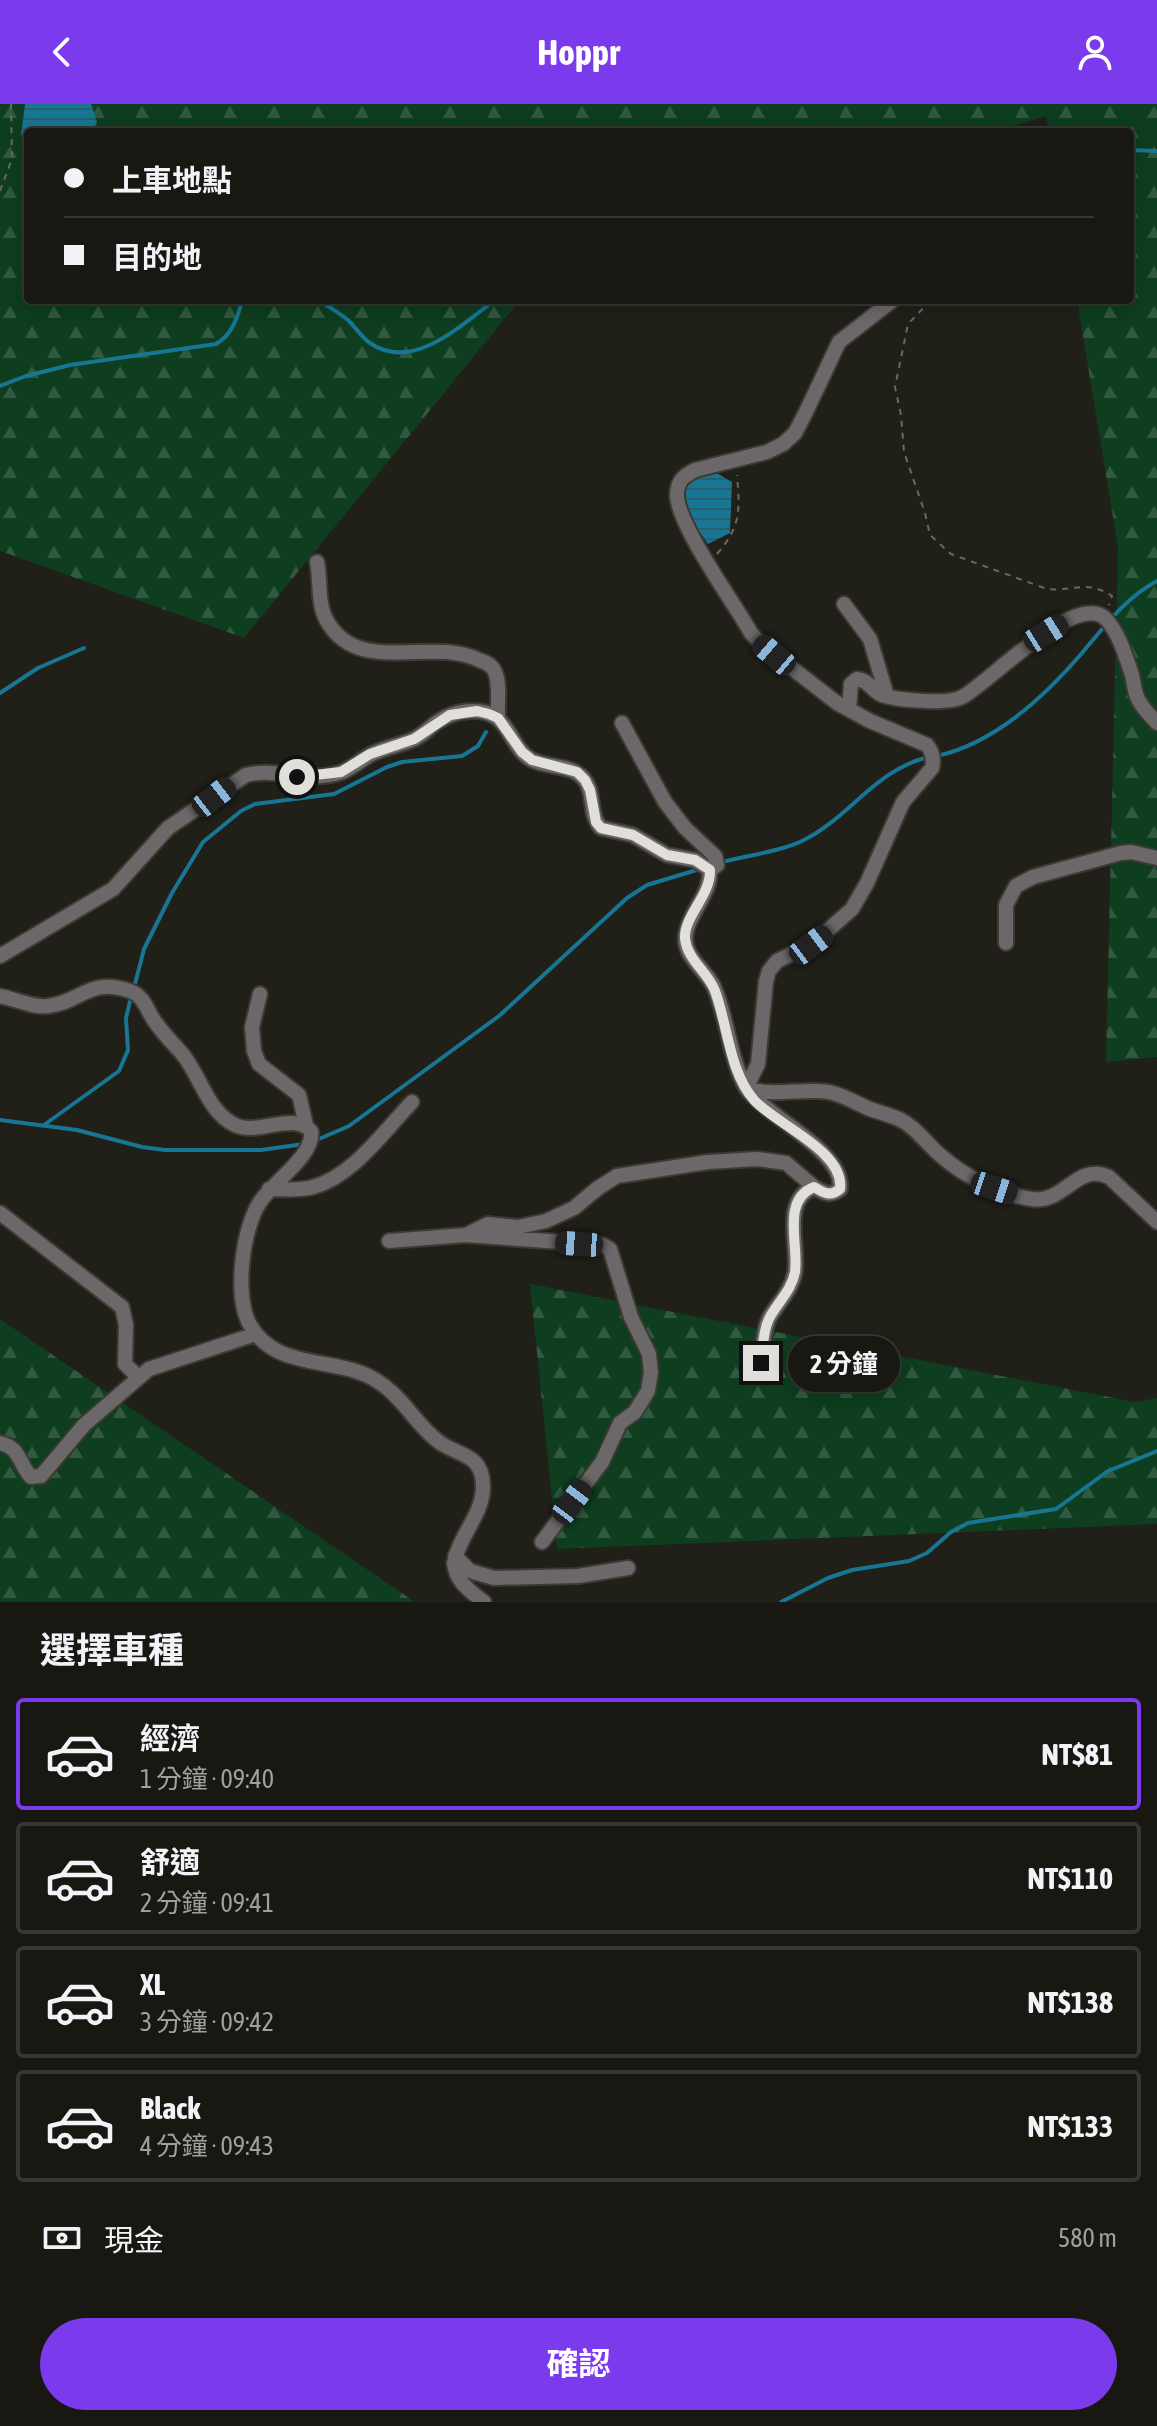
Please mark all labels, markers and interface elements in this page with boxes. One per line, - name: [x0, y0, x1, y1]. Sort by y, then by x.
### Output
- icon: back: [40, 30, 84, 74]
- icon: person: [1073, 30, 1117, 74]
- text: Hoppr: [537, 31, 620, 73]
- text: 上車地點: [112, 163, 232, 197]
- text: 目的地: [112, 240, 202, 274]
- car: [1019, 610, 1073, 656]
- car: [748, 630, 800, 680]
- route start: [279, 759, 315, 795]
- car: [188, 773, 240, 821]
- car: [785, 921, 837, 969]
- car: [967, 1169, 1021, 1207]
- car: [554, 1230, 604, 1258]
- callout: 2 分鐘: [789, 1335, 901, 1391]
- route end: [743, 1345, 779, 1381]
- text: 2 分鐘: [810, 1349, 878, 1379]
- car: [548, 1476, 596, 1528]
- text: 選擇車種: [40, 1629, 184, 1671]
- icon: car: [44, 1718, 116, 1790]
- text: 經濟: [140, 1721, 200, 1755]
- text: NT$81: [1041, 1737, 1113, 1771]
- text: 1 分鐘 · 09:40: [140, 1764, 274, 1794]
- icon: car: [44, 1842, 116, 1914]
- text: 舒適: [140, 1845, 200, 1879]
- text: NT$110: [1027, 1861, 1113, 1895]
- text: 2 分鐘 · 09:41: [140, 1888, 274, 1918]
- icon: car: [44, 1966, 116, 2038]
- text: XL: [140, 1967, 165, 2001]
- text: NT$138: [1027, 1985, 1113, 2019]
- text: 3 分鐘 · 09:42: [140, 2007, 274, 2037]
- icon: car: [44, 2090, 116, 2162]
- text: Black: [140, 2091, 200, 2125]
- text: NT$133: [1027, 2109, 1113, 2143]
- text: 4 分鐘 · 09:43: [140, 2131, 274, 2161]
- icon: cash: [40, 2216, 84, 2260]
- text: 現金: [104, 2223, 164, 2257]
- text: 580 m: [1058, 2223, 1117, 2253]
- button: 確認: [40, 2318, 1117, 2410]

